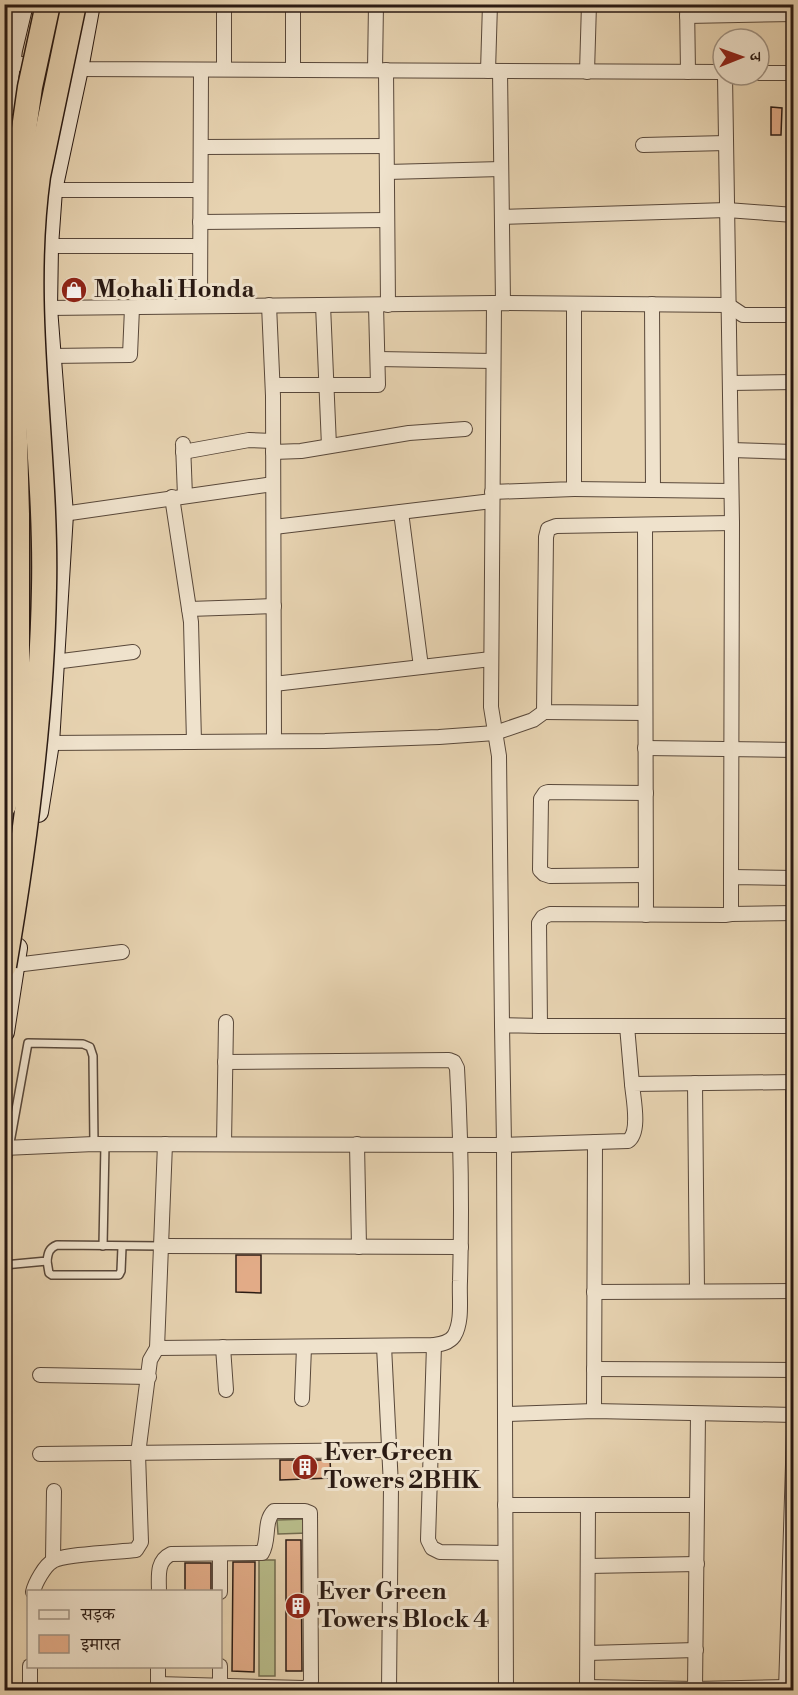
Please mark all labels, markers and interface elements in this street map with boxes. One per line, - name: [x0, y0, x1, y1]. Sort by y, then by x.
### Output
- north arrow: [711, 27, 771, 87]
- text: उ: [745, 52, 765, 63]
- shop icon: Mohali Honda: [59, 275, 89, 305]
- place label: Mohali Honda: [94, 275, 255, 305]
- place label: Ever Green Towers 2BHK: [324, 1438, 481, 1496]
- building icon: Ever Green Towers 2BHK: [290, 1452, 320, 1482]
- place label: Ever Green Towers Block 4: [318, 1577, 489, 1635]
- legend: [27, 1590, 222, 1668]
- building icon: Ever Green Towers Block 4: [283, 1591, 313, 1621]
- text: सड़क: [80, 1603, 116, 1626]
- text: इमारत: [80, 1633, 121, 1656]

